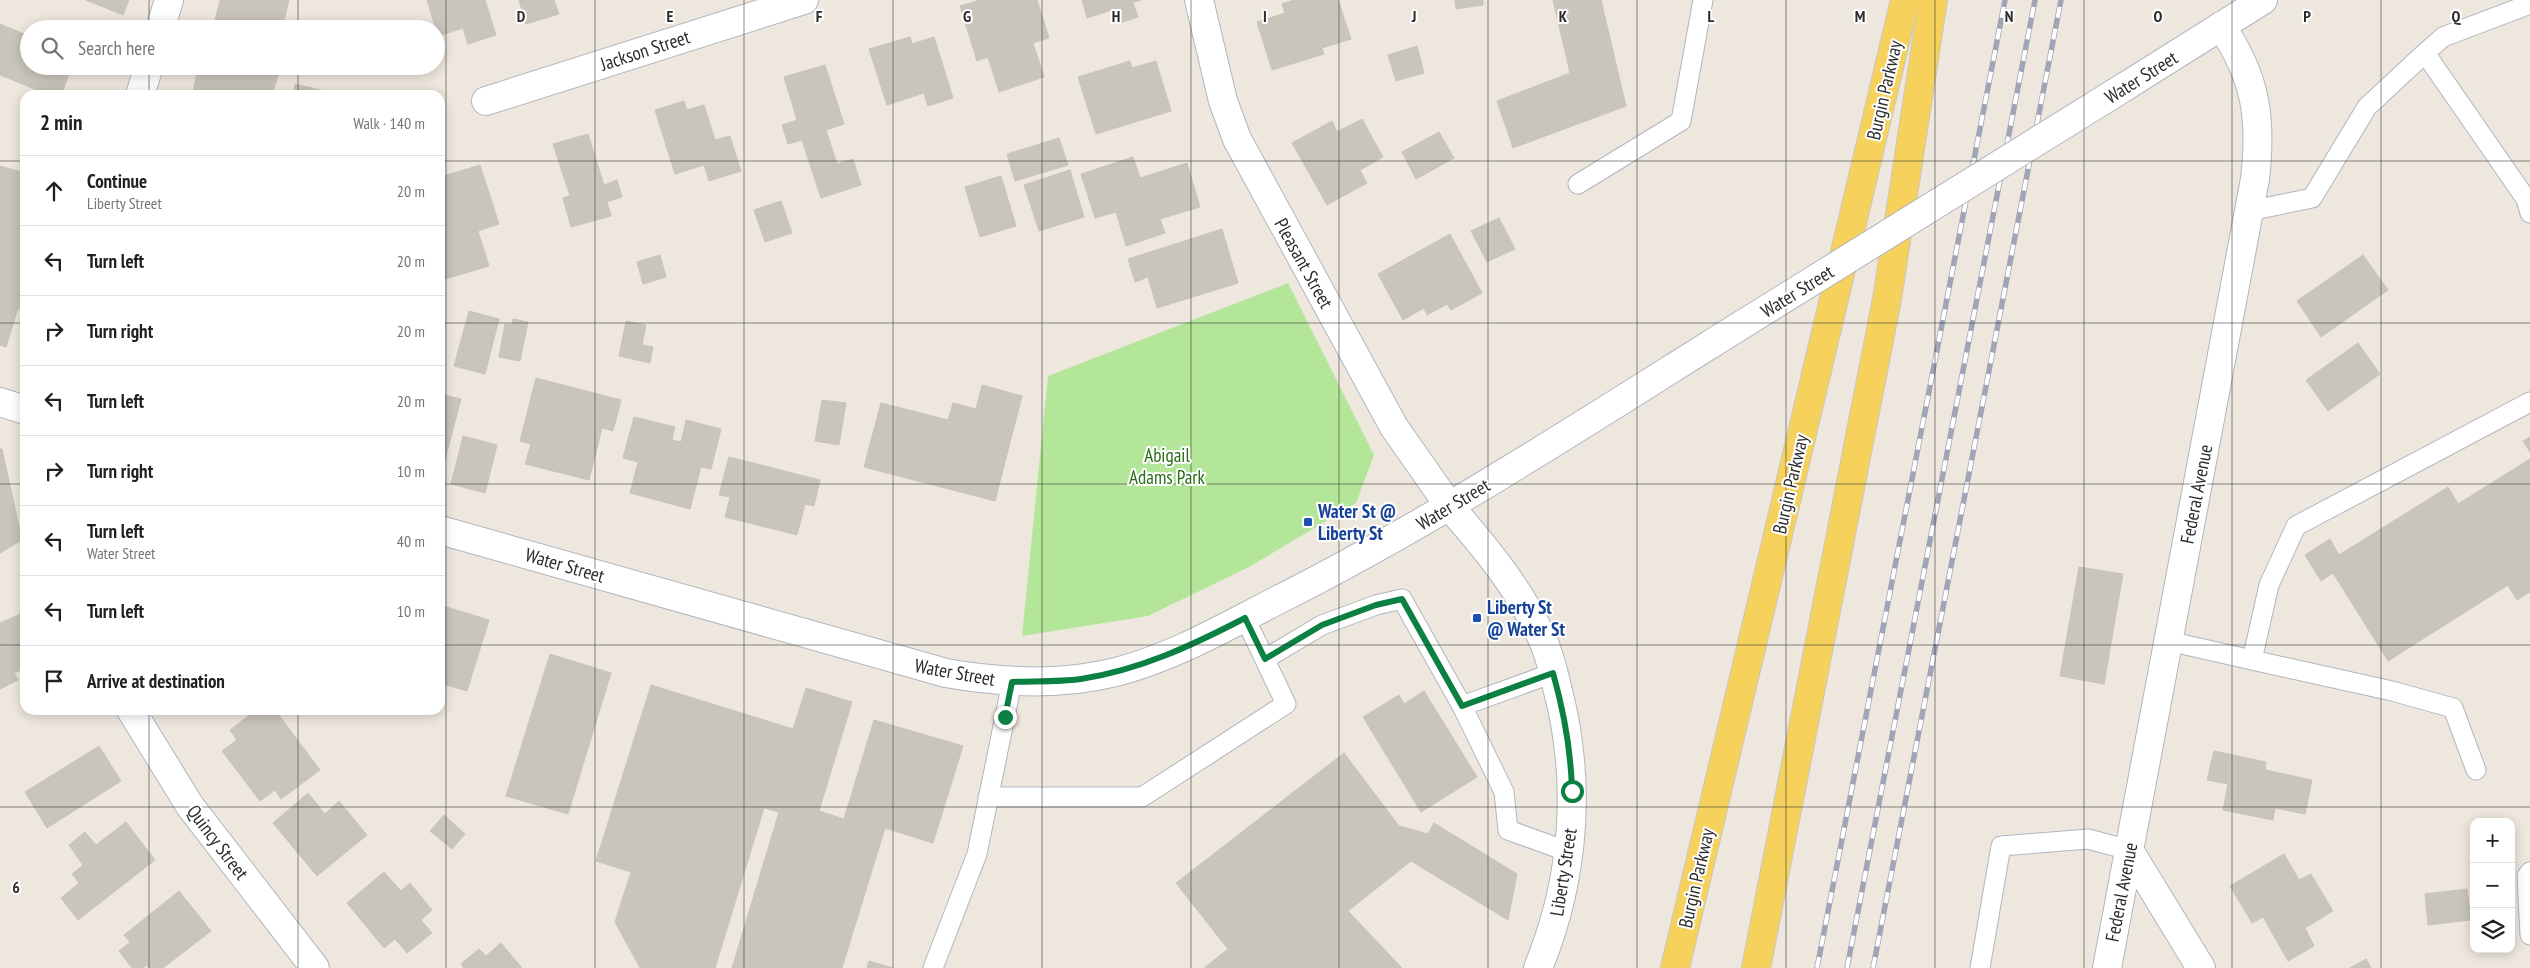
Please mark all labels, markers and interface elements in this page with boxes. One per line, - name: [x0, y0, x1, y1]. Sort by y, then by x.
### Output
- text: D: [517, 6, 526, 26]
- text: E: [667, 6, 674, 26]
- text: F: [816, 6, 823, 26]
- text: G: [963, 6, 971, 26]
- text: H: [1112, 6, 1120, 26]
- text: I: [1263, 6, 1267, 26]
- text: J: [1411, 6, 1416, 26]
- text: K: [1559, 6, 1568, 26]
- text: L: [1708, 6, 1715, 26]
- text: M: [1855, 6, 1865, 26]
- text: N: [2005, 6, 2013, 26]
- text: O: [2154, 6, 2163, 26]
- text: P: [2303, 6, 2311, 26]
- text: Q: [2452, 6, 2462, 26]
- search box: [20, 20, 445, 75]
- street label: Jackson Street: [596, 24, 693, 76]
- icon: search: [38, 34, 66, 62]
- text: Search here: [78, 36, 155, 60]
- street label: Burgin Parkway: [1861, 37, 1907, 142]
- street label: Water Street: [2100, 45, 2182, 109]
- text: 2 min: [40, 109, 82, 136]
- text: Walk · 140 m: [353, 113, 425, 133]
- text: Continue: [87, 169, 147, 193]
- icon: ahead: [40, 177, 68, 205]
- text: 20 m: [397, 181, 425, 201]
- text: Liberty Street: [87, 193, 162, 213]
- street label: Pleasant Street: [1269, 214, 1339, 313]
- icon: left: [40, 247, 68, 275]
- text: Turn left: [87, 249, 144, 273]
- text: 20 m: [397, 251, 425, 271]
- street label: Water Street: [1756, 259, 1838, 323]
- icon: right: [40, 317, 68, 345]
- text: Turn right: [87, 319, 153, 343]
- text: 20 m: [397, 321, 425, 341]
- icon: left: [40, 387, 68, 415]
- text: Turn left: [87, 389, 144, 413]
- text: 20 m: [397, 391, 425, 411]
- street label: Burgin Parkway: [1767, 431, 1813, 536]
- street label: Federal Avenue: [2175, 442, 2217, 546]
- park label: Abigail Adams Park: [1129, 443, 1206, 489]
- icon: right: [40, 457, 68, 485]
- text: Turn right: [87, 459, 153, 483]
- text: 10 m: [397, 461, 425, 481]
- street label: Water Street: [1412, 472, 1495, 535]
- place label: Water St @ Liberty St: [1317, 499, 1396, 545]
- marker: Water St @ Liberty St: [1302, 516, 1314, 528]
- text: Turn left: [87, 519, 144, 543]
- icon: left: [40, 527, 68, 555]
- text: 40 m: [397, 531, 425, 551]
- street label: Water Street: [523, 542, 608, 588]
- text: Water Street: [87, 543, 155, 563]
- place label: Liberty St @ Water St: [1487, 595, 1565, 641]
- icon: left: [40, 597, 68, 625]
- text: Turn left: [87, 599, 144, 623]
- text: 10 m: [397, 601, 425, 621]
- marker: Liberty St @ Water St: [1471, 612, 1483, 624]
- street label: Water Street: [913, 653, 998, 691]
- icon: arrive: [40, 667, 68, 695]
- text: Arrive at destination: [87, 669, 225, 693]
- route end: [994, 706, 1017, 729]
- route start: [1561, 780, 1584, 803]
- street label: Quincy Street: [182, 800, 254, 885]
- map controls: [2470, 818, 2515, 953]
- button: +: [2470, 818, 2515, 863]
- street label: Liberty Street: [1544, 825, 1582, 918]
- street label: Burgin Parkway: [1673, 825, 1719, 930]
- street label: Federal Avenue: [2100, 840, 2142, 944]
- button: −: [2470, 863, 2515, 908]
- text: 6: [12, 877, 20, 897]
- button: layers: [2470, 908, 2515, 953]

